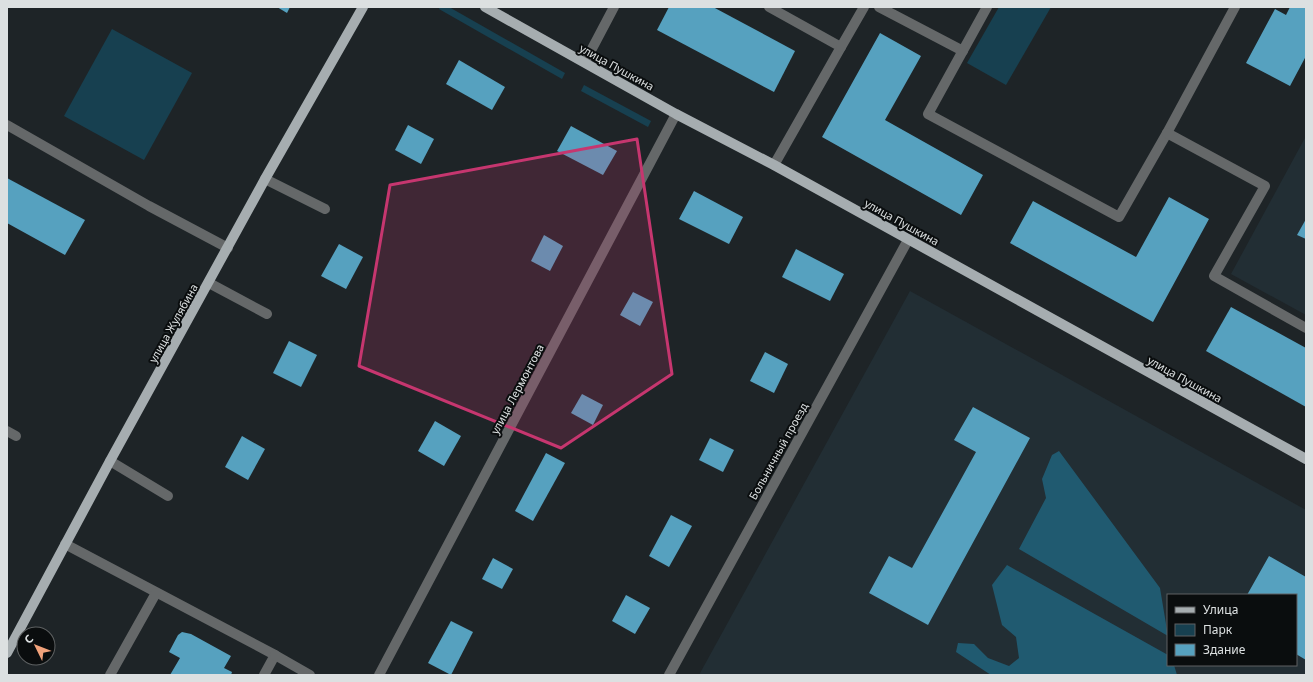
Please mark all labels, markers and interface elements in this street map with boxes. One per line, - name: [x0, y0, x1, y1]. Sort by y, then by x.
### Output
- street label: улица Пушкина: [577, 40, 657, 94]
- street label: улица Пушкина: [862, 195, 942, 249]
- street label: улица Жулябина: [145, 281, 201, 365]
- street label: улица Лермонтова: [487, 341, 547, 437]
- street label: улица Пушкина: [1145, 352, 1225, 406]
- street label: Больничный проезд: [745, 400, 811, 502]
- legend: [1167, 594, 1297, 666]
- text: Улица: [1203, 601, 1238, 618]
- text: Парк: [1203, 621, 1233, 638]
- north arrow: [16, 626, 56, 666]
- text: С: [20, 631, 36, 647]
- text: Здание: [1203, 641, 1246, 658]

